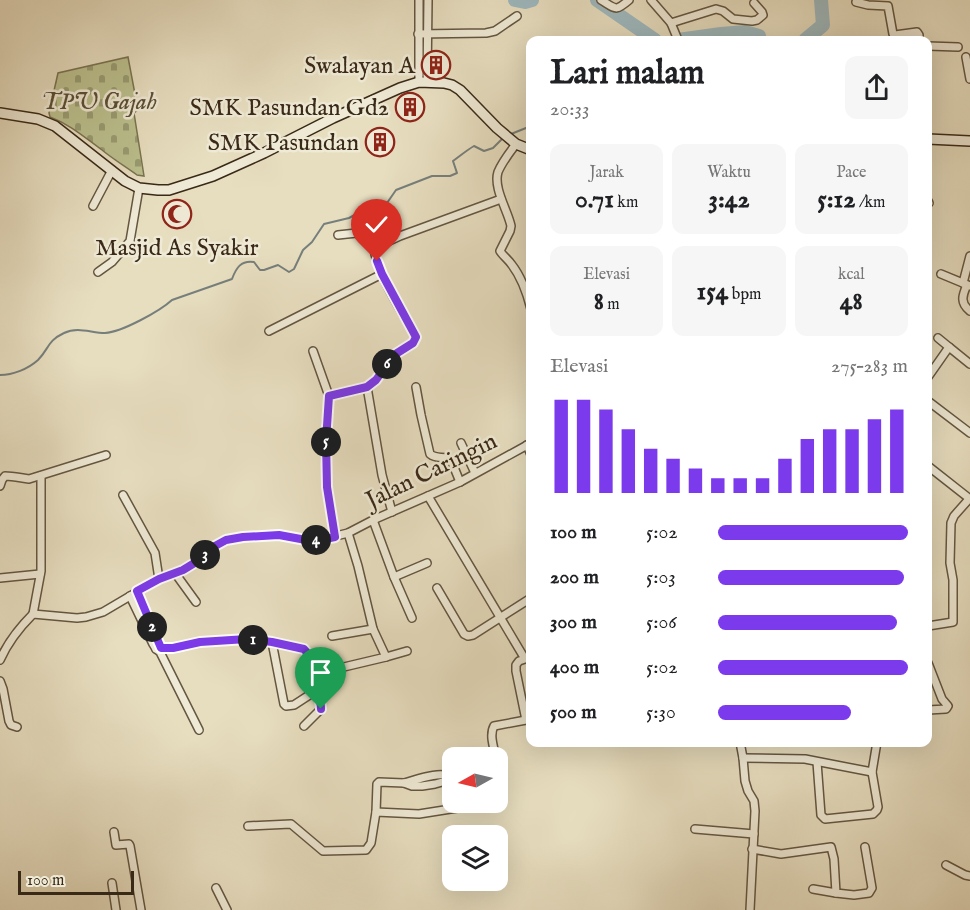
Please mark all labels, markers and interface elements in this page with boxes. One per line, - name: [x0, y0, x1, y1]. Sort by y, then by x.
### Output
- building icon: Swalayan A: [420, 49, 452, 81]
- place label: Swalayan A: [304, 51, 416, 82]
- text: Lari malam: [550, 53, 704, 95]
- button: share: [845, 56, 908, 119]
- park label: TPU Gajah: [41, 87, 157, 118]
- building icon: SMK Pasundan Gd2: [394, 91, 426, 123]
- place label: SMK Pasundan Gd2: [189, 93, 389, 124]
- text: 20:33: [550, 97, 589, 122]
- building icon: SMK Pasundan: [364, 126, 396, 158]
- place label: SMK Pasundan: [208, 128, 359, 159]
- text: Jarak: [589, 163, 624, 183]
- text: Waktu: [707, 163, 751, 183]
- text: Pace: [836, 163, 866, 183]
- text: 0.71: [575, 183, 614, 216]
- text: 3:42: [708, 183, 750, 216]
- text: 5:12: [817, 183, 855, 216]
- text: km: [614, 193, 638, 213]
- text: /km: [855, 193, 885, 213]
- mosque icon: Masjid As Syakir: [161, 198, 193, 230]
- pin: [351, 199, 402, 261]
- icon: check: [360, 208, 393, 241]
- place label: Masjid As Syakir: [95, 233, 259, 264]
- text: Elevasi: [583, 265, 630, 285]
- text: kcal: [838, 265, 865, 285]
- text: 154: [697, 275, 728, 308]
- text: 8: [594, 285, 604, 318]
- text: bpm: [728, 285, 761, 305]
- text: 48: [840, 285, 863, 318]
- text: m: [604, 295, 620, 315]
- pin: 6: [372, 349, 402, 379]
- text: 6: [384, 354, 390, 374]
- text: Elevasi: [550, 354, 608, 379]
- text: 275–283 m: [831, 354, 908, 379]
- street label: Jalan Caringin: [358, 426, 503, 518]
- pin: 5: [311, 427, 341, 457]
- text: 5: [323, 432, 329, 452]
- text: 100 m: [550, 520, 597, 545]
- text: 5:02: [646, 520, 678, 545]
- pin: 4: [301, 525, 331, 555]
- text: 4: [312, 530, 320, 550]
- pin: 3: [190, 540, 220, 570]
- text: 3: [202, 545, 208, 565]
- text: 200 m: [550, 565, 599, 590]
- text: 5:03: [646, 565, 676, 590]
- text: 300 m: [550, 610, 597, 635]
- text: 5:06: [646, 610, 677, 635]
- pin: 2: [137, 612, 167, 642]
- text: 2: [148, 617, 156, 637]
- pin: 1: [238, 625, 268, 655]
- text: 1: [250, 630, 256, 650]
- pin: [295, 647, 346, 709]
- text: 400 m: [550, 655, 599, 680]
- text: 5:02: [646, 655, 678, 680]
- icon: arrive: [304, 656, 337, 689]
- text: 500 m: [550, 700, 597, 725]
- text: 5:30: [646, 700, 676, 725]
- north arrow: [442, 747, 508, 813]
- map controls: [442, 747, 508, 891]
- button: layers: [442, 825, 508, 891]
- scale bar: [18, 868, 134, 896]
- text: 100 m: [27, 871, 64, 891]

